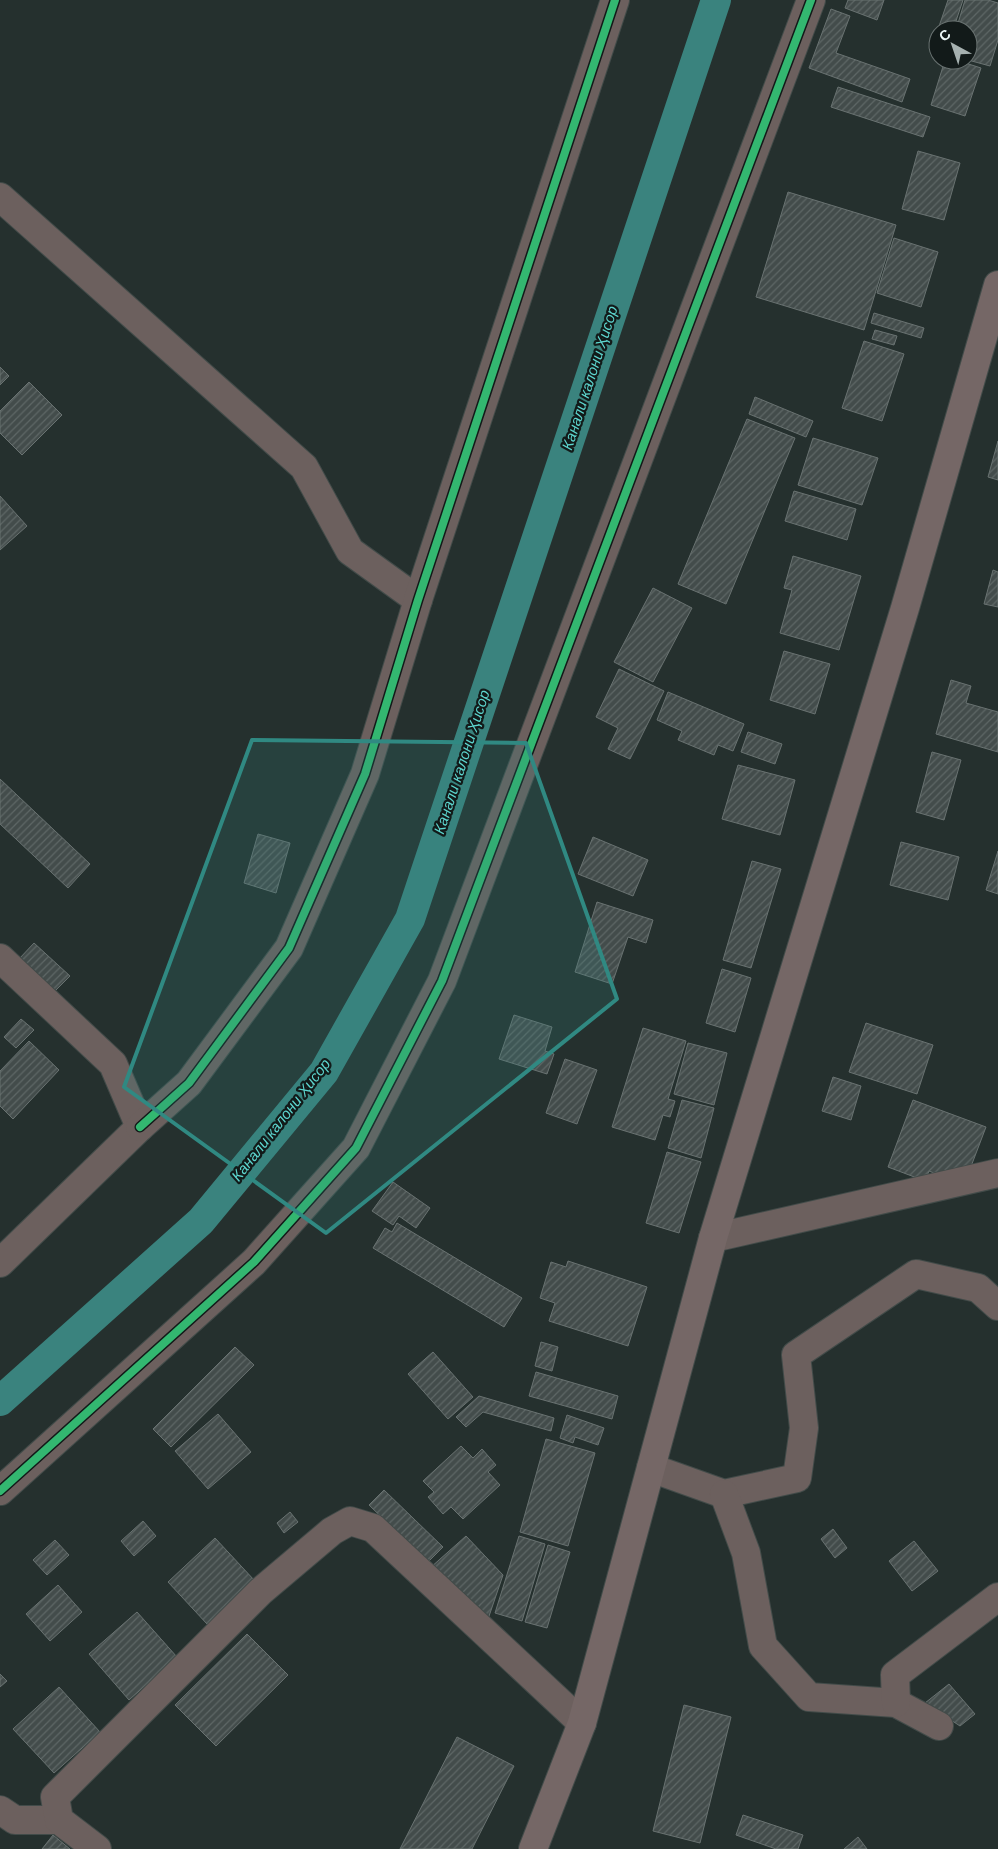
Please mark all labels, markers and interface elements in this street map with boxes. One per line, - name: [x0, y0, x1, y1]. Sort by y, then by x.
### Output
- north arrow: [928, 20, 978, 70]
- text: С: [935, 25, 954, 45]
- water label: Канали калони Ҳисор: [557, 304, 623, 452]
- water label: Канали калони Ҳисор: [429, 688, 495, 836]
- water label: Канали калони Ҳисор: [227, 1055, 335, 1185]

